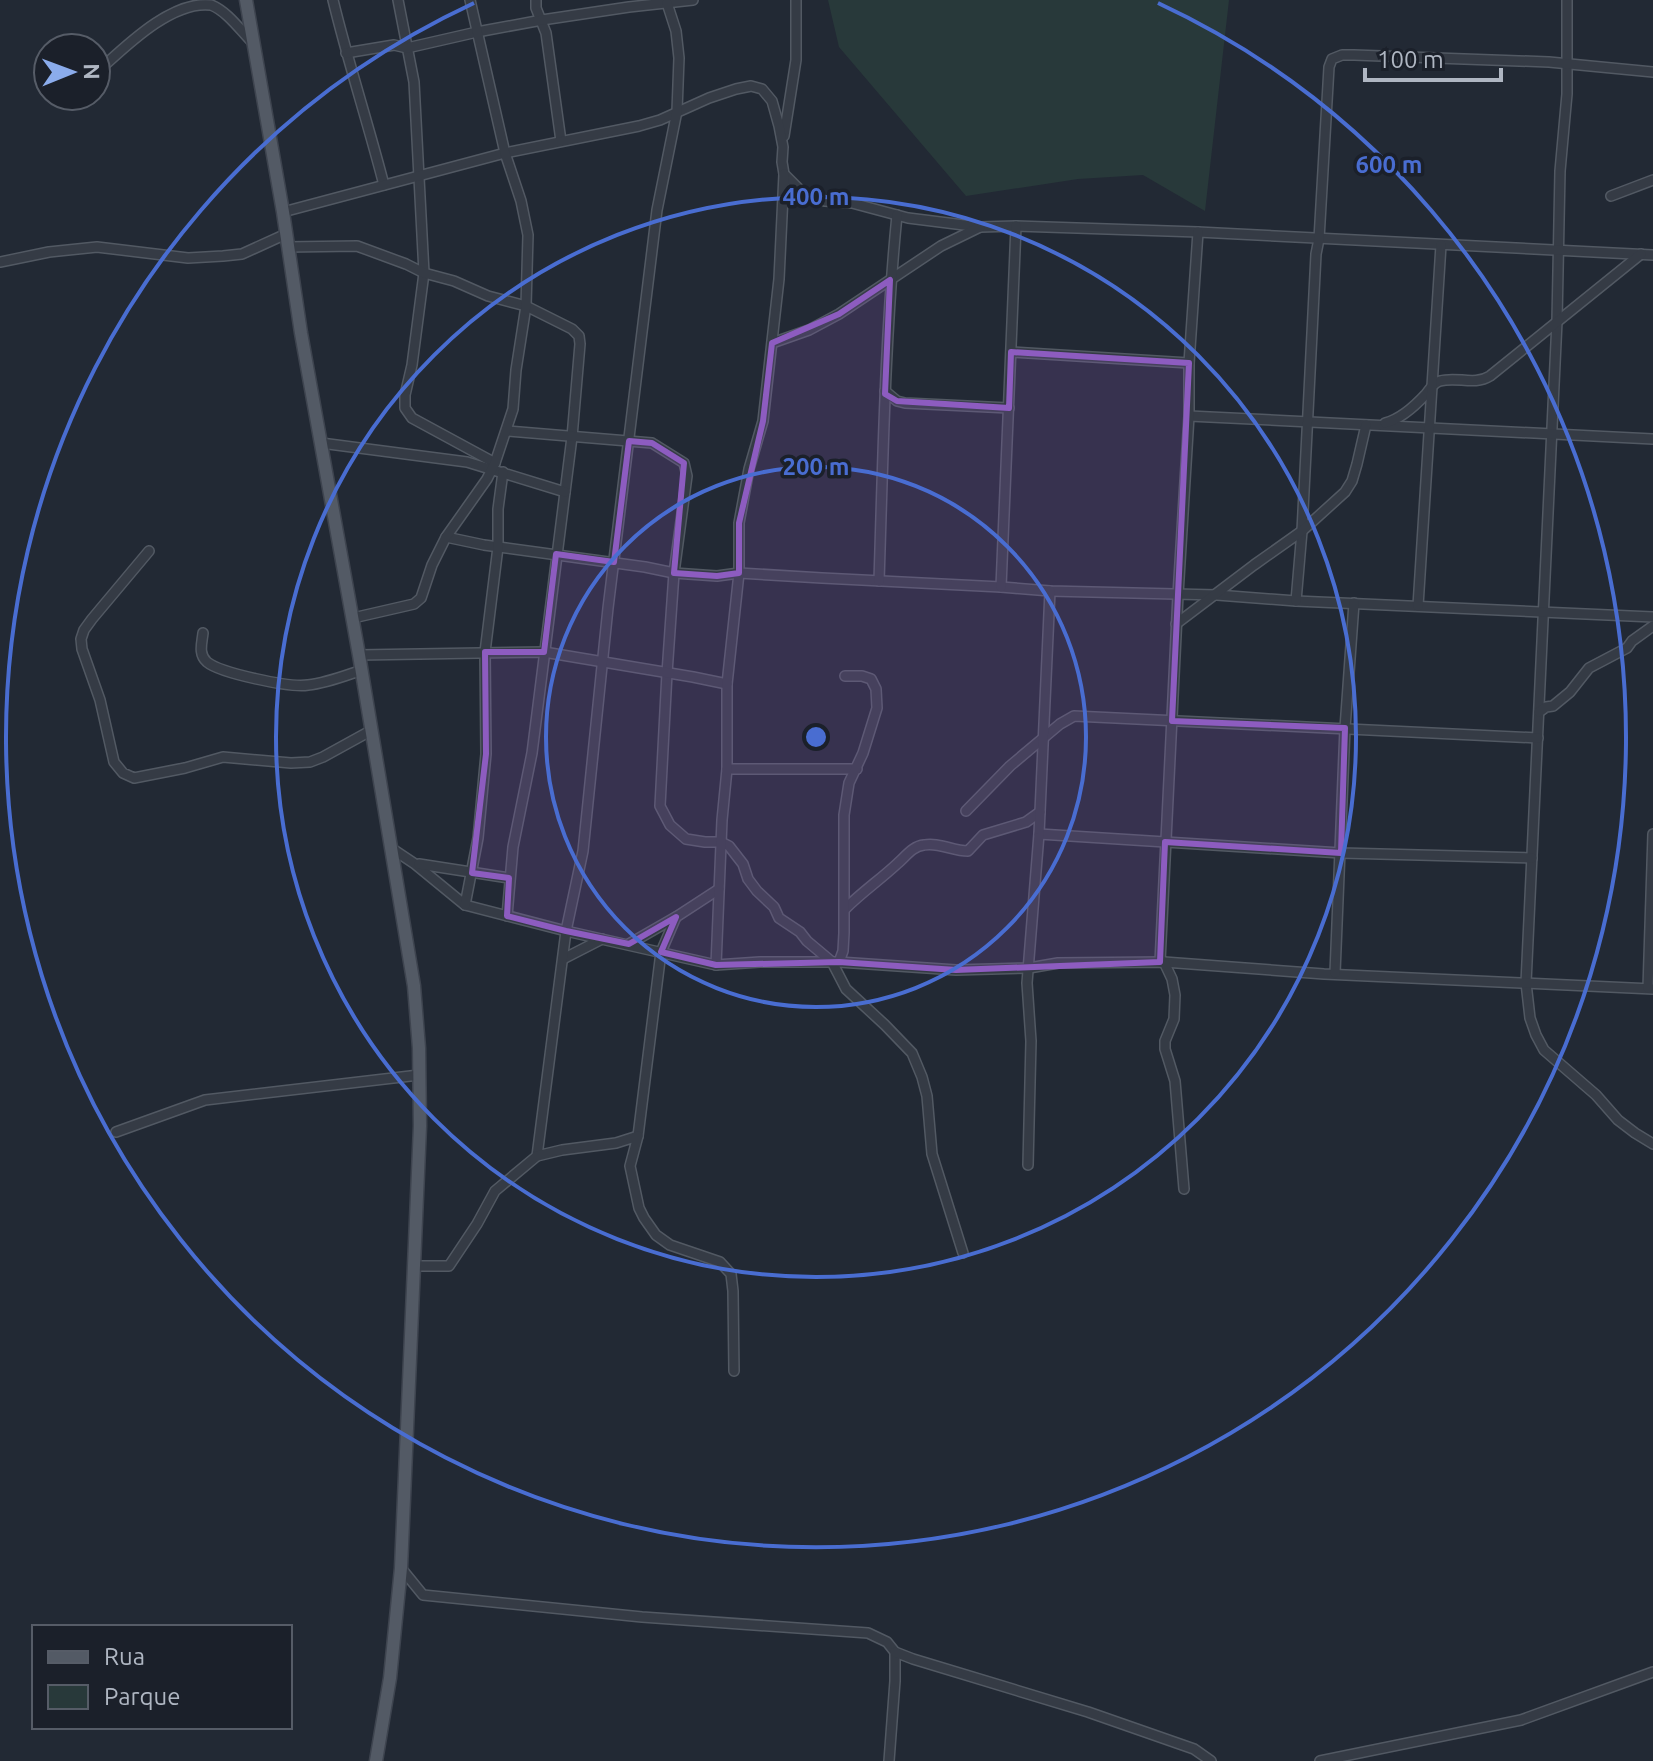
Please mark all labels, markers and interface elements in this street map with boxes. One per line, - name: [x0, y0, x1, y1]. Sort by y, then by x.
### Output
- north arrow: [32, 32, 112, 112]
- scale bar: [1365, 32, 1501, 82]
- text: 100 m: [1377, 46, 1444, 73]
- text: N: [80, 63, 105, 80]
- text: 600 m: [1356, 151, 1422, 178]
- text: 400 m: [783, 183, 849, 210]
- text: 200 m: [783, 453, 849, 480]
- centre of rings: [802, 723, 830, 751]
- legend: [32, 1625, 292, 1729]
- text: Rua: [104, 1643, 145, 1670]
- text: Parque: [104, 1683, 181, 1710]

